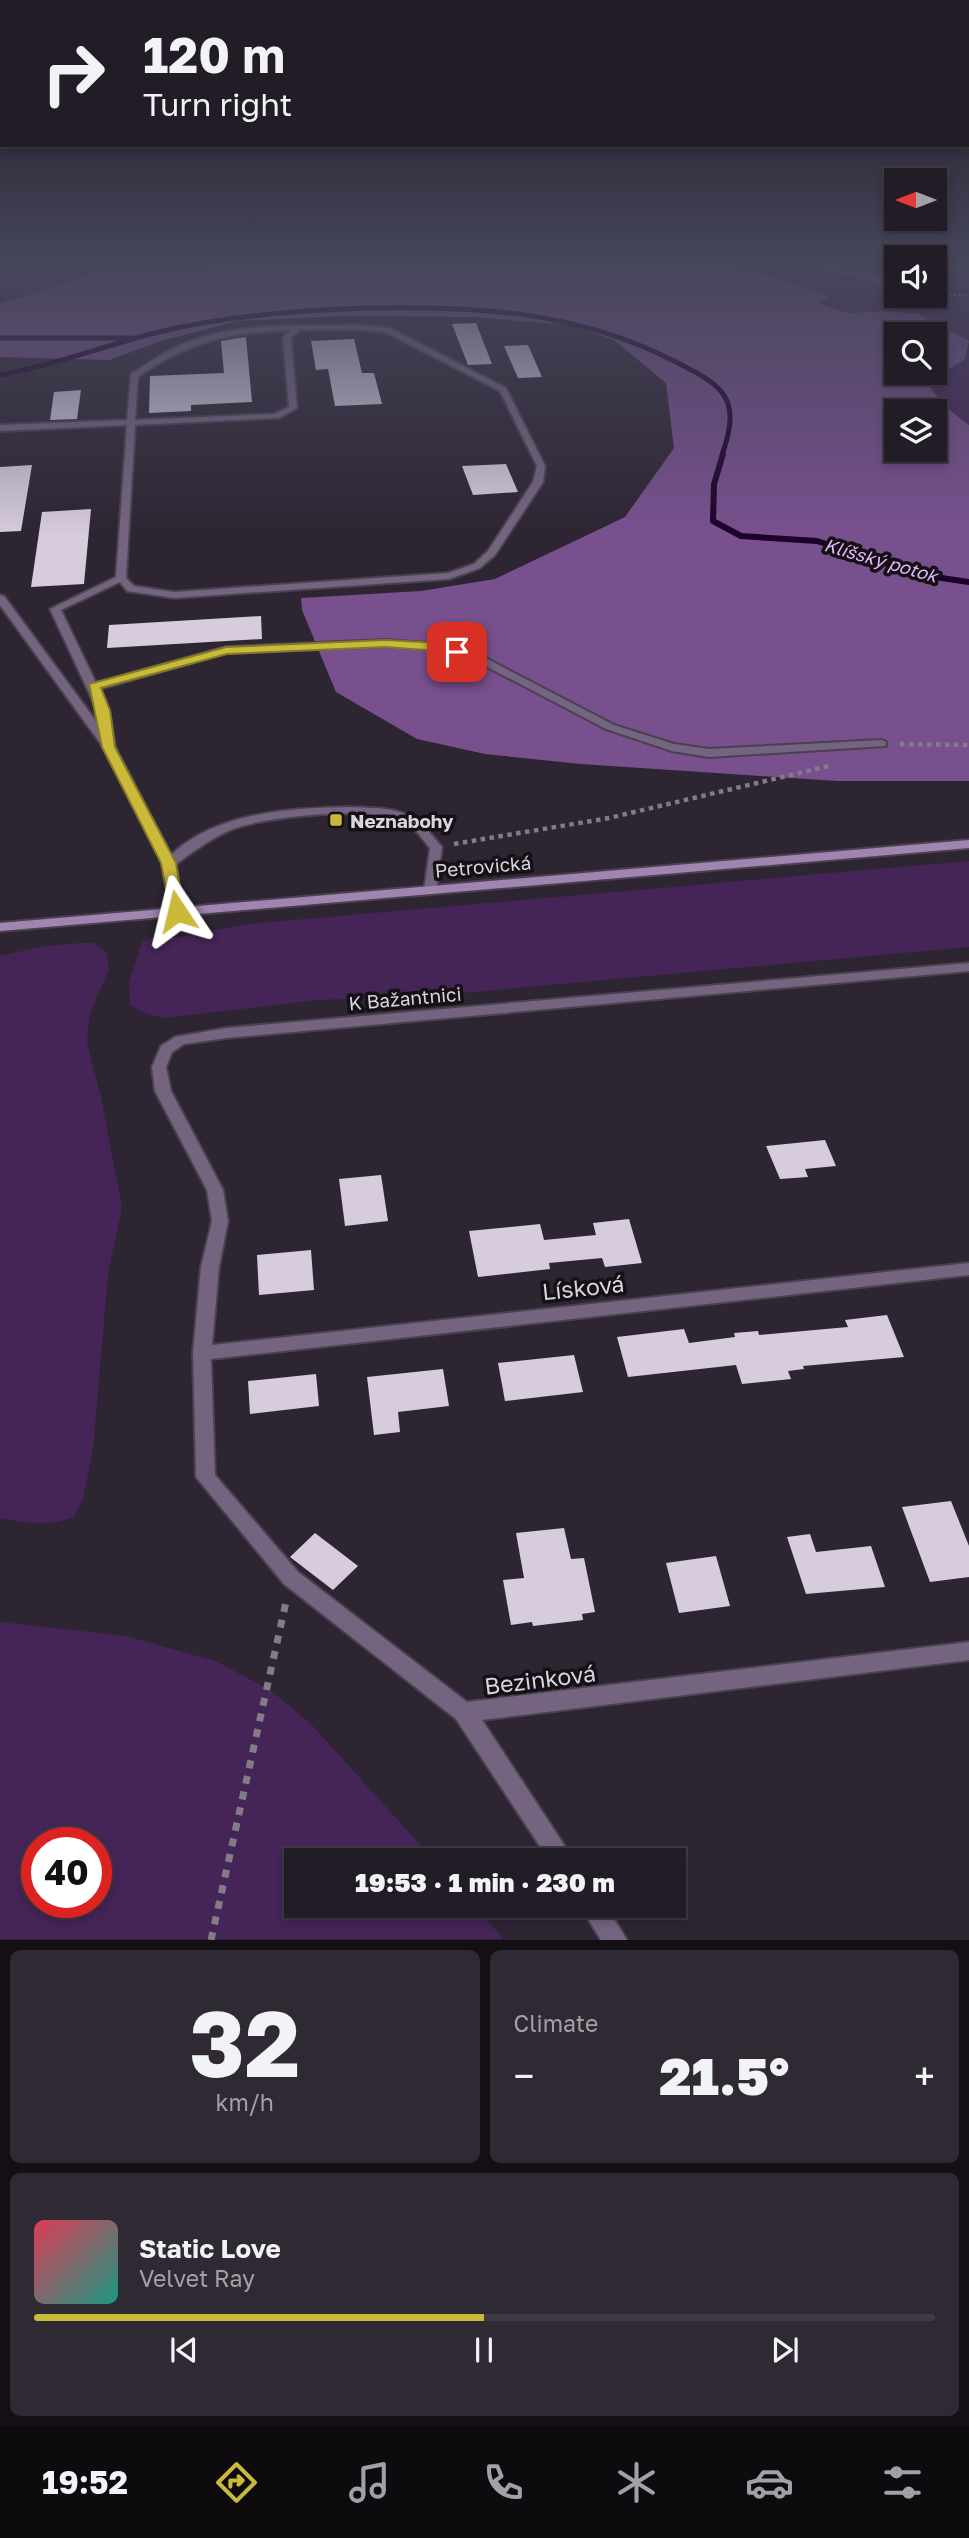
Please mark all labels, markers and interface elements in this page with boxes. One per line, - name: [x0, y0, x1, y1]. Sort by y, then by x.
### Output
- text: 120 m: [143, 25, 285, 84]
- icon: right: [28, 28, 119, 119]
- text: Turn right: [143, 85, 292, 123]
- north arrow: [884, 168, 947, 231]
- map controls: [884, 168, 947, 462]
- button: sound: [884, 245, 947, 308]
- button: search: [884, 322, 947, 385]
- button: layers: [884, 399, 947, 462]
- water label: Klíšský potok: [822, 533, 942, 587]
- pin: [427, 622, 487, 682]
- icon: arrive: [438, 633, 476, 671]
- place label: Neznabohy: [350, 809, 454, 832]
- marker: Neznabohy: [328, 812, 344, 828]
- street label: Petrovická: [434, 850, 532, 882]
- position arrow: [140, 874, 214, 948]
- street label: K Bažantnici: [348, 982, 462, 1014]
- street label: Lísková: [540, 1269, 626, 1305]
- street label: Bezinková: [483, 1658, 597, 1700]
- speed limit sign: 40: [21, 1827, 112, 1918]
- text: 19:53 · 1 min · 230 m: [355, 1867, 615, 1898]
- text: 32: [189, 1988, 300, 2097]
- text: Climate: [514, 2009, 598, 2037]
- text: 21.5°: [659, 2044, 789, 2106]
- text: −: [514, 2053, 534, 2098]
- text: +: [914, 2053, 935, 2098]
- text: km/h: [215, 2088, 274, 2116]
- text: Static Love: [139, 2233, 281, 2264]
- text: Velvet Ray: [139, 2264, 255, 2292]
- icon: previous: [165, 2331, 203, 2369]
- icon: pause: [465, 2331, 503, 2369]
- icon: next: [766, 2331, 804, 2369]
- icon: directions: [212, 2458, 261, 2507]
- icon: music: [345, 2458, 394, 2507]
- icon: phone: [479, 2458, 528, 2507]
- icon: climate: [612, 2458, 661, 2507]
- icon: car: [745, 2458, 794, 2507]
- icon: filters: [878, 2458, 927, 2507]
- text: 19:52: [42, 2463, 128, 2501]

